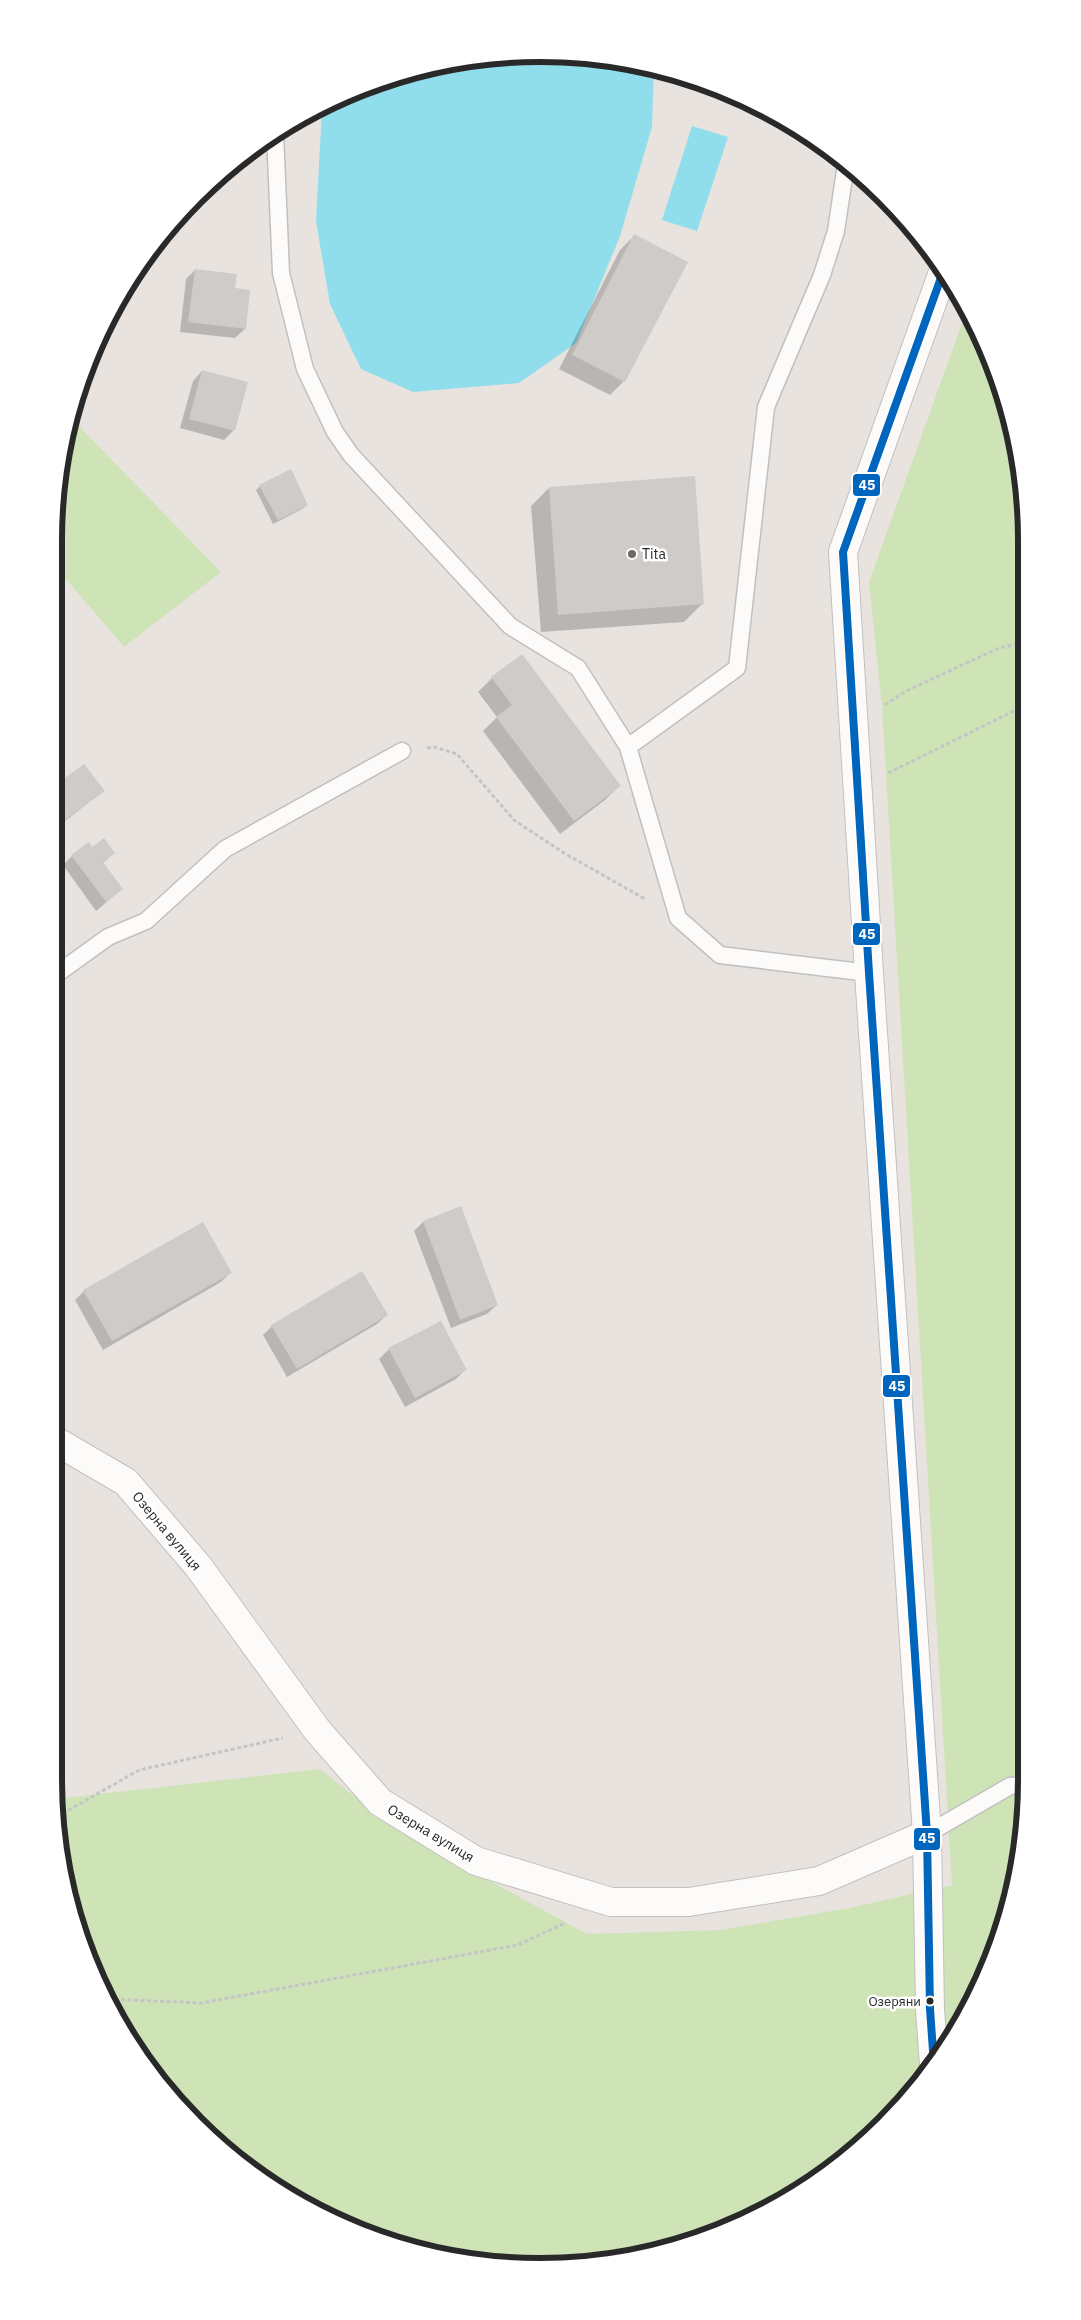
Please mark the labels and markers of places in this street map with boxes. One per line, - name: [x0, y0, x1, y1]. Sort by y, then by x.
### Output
- place label: Tita: [642, 545, 666, 563]
- marker: Tita: [626, 548, 638, 560]
- place label: Озеряни: [868, 1993, 921, 2010]
- marker: Озеряни: [925, 1996, 935, 2006]

